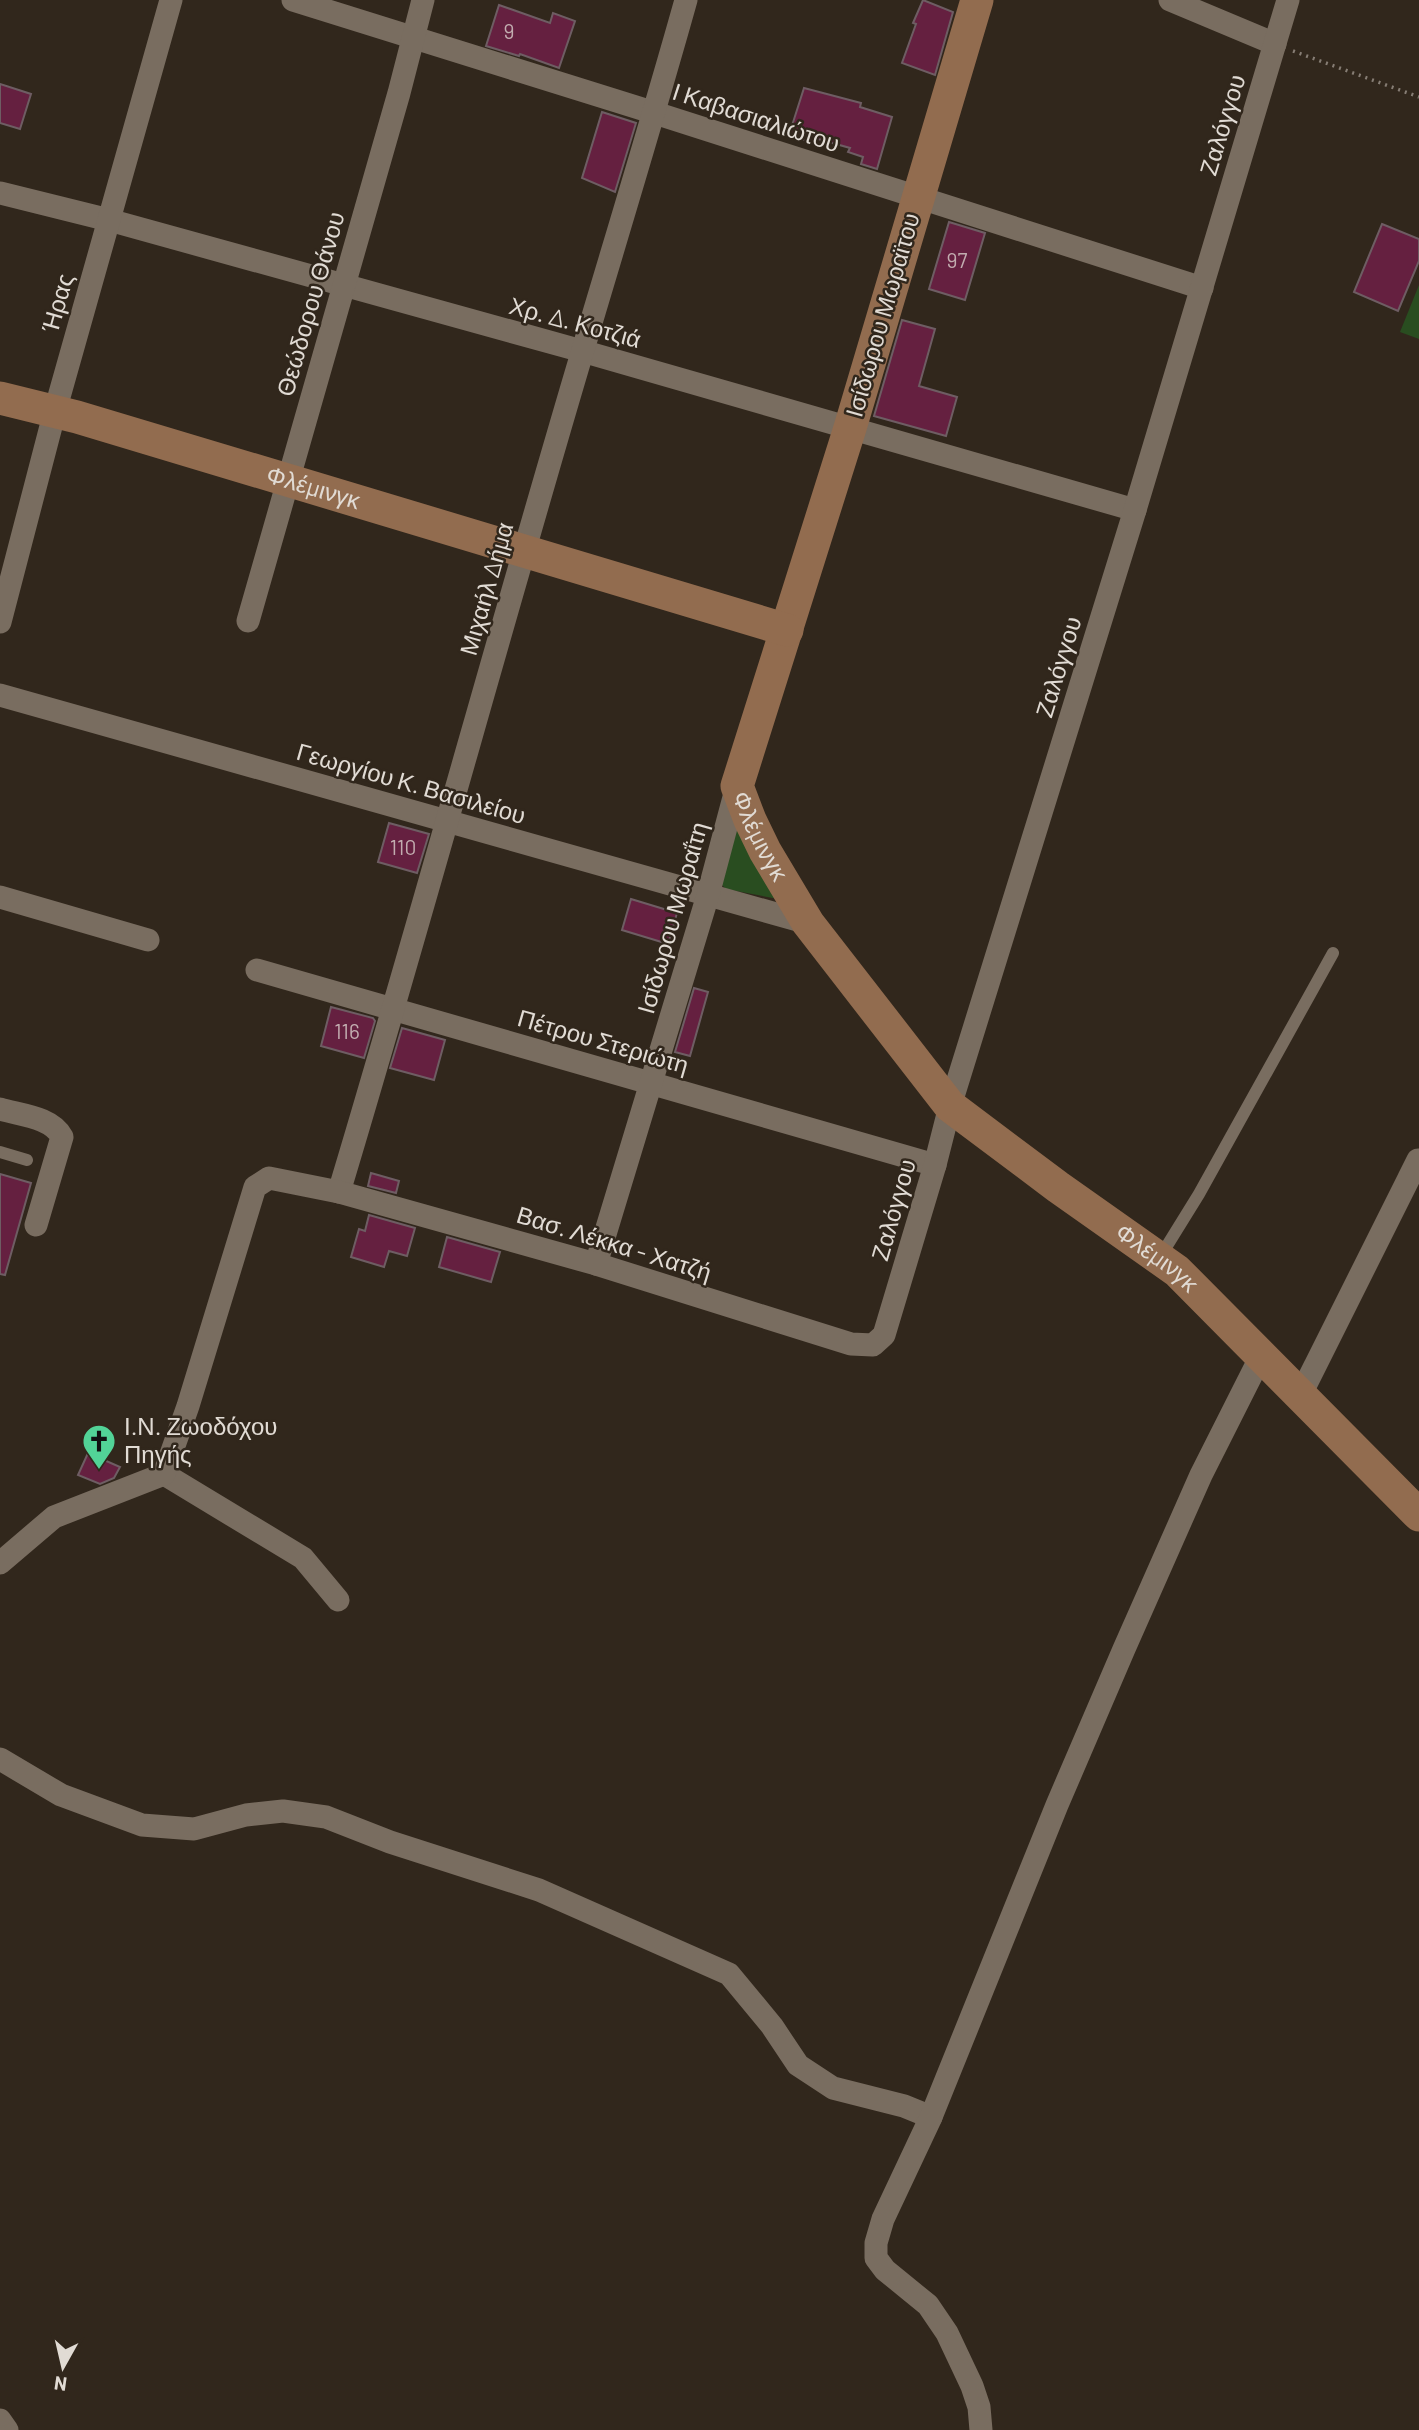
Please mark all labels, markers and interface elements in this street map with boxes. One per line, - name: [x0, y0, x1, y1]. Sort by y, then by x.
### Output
- house number: 9: [504, 18, 514, 43]
- street label: Ζαλόγγου: [1192, 71, 1251, 179]
- street label: Ι Καβασιαλιώτου: [669, 76, 844, 157]
- street label: Θεώδορου Θάνου: [269, 208, 350, 399]
- street label: Ισίδωρου Μωραϊτου: [839, 209, 925, 420]
- house number: 97: [947, 247, 968, 272]
- street label: Ήρας: [34, 270, 79, 336]
- street label: Χρ. Δ. Κοτζιά: [506, 290, 645, 353]
- street label: Φλέμινγκ: [263, 459, 365, 514]
- street label: Μιχαήλ Δήμα: [453, 519, 518, 658]
- street label: Ζαλόγγου: [1028, 613, 1087, 721]
- street label: Γεωργίου Κ. Βασιλείου: [294, 736, 529, 829]
- street label: Φλέμινγκ: [727, 787, 796, 886]
- street label: Ισίδωρου Μωραΐτη: [630, 818, 713, 1017]
- house number: 110: [390, 834, 416, 859]
- street label: Πέτρου Στεριώτη: [515, 1002, 692, 1079]
- house number: 116: [334, 1018, 360, 1043]
- street label: Ζαλόγγου: [864, 1156, 921, 1264]
- street label: Βασ. Λέκκα - Χατζή: [514, 1199, 715, 1286]
- street label: Φλέμινγκ: [1111, 1216, 1206, 1298]
- place label: Ι.Ν. Ζωοδόχου Πηγής: [124, 1411, 277, 1468]
- church icon: Ι.Ν. Ζωοδόχου Πηγής: [80, 1422, 118, 1471]
- north arrow: [28, 2332, 98, 2402]
- text: N: [53, 2372, 68, 2397]

